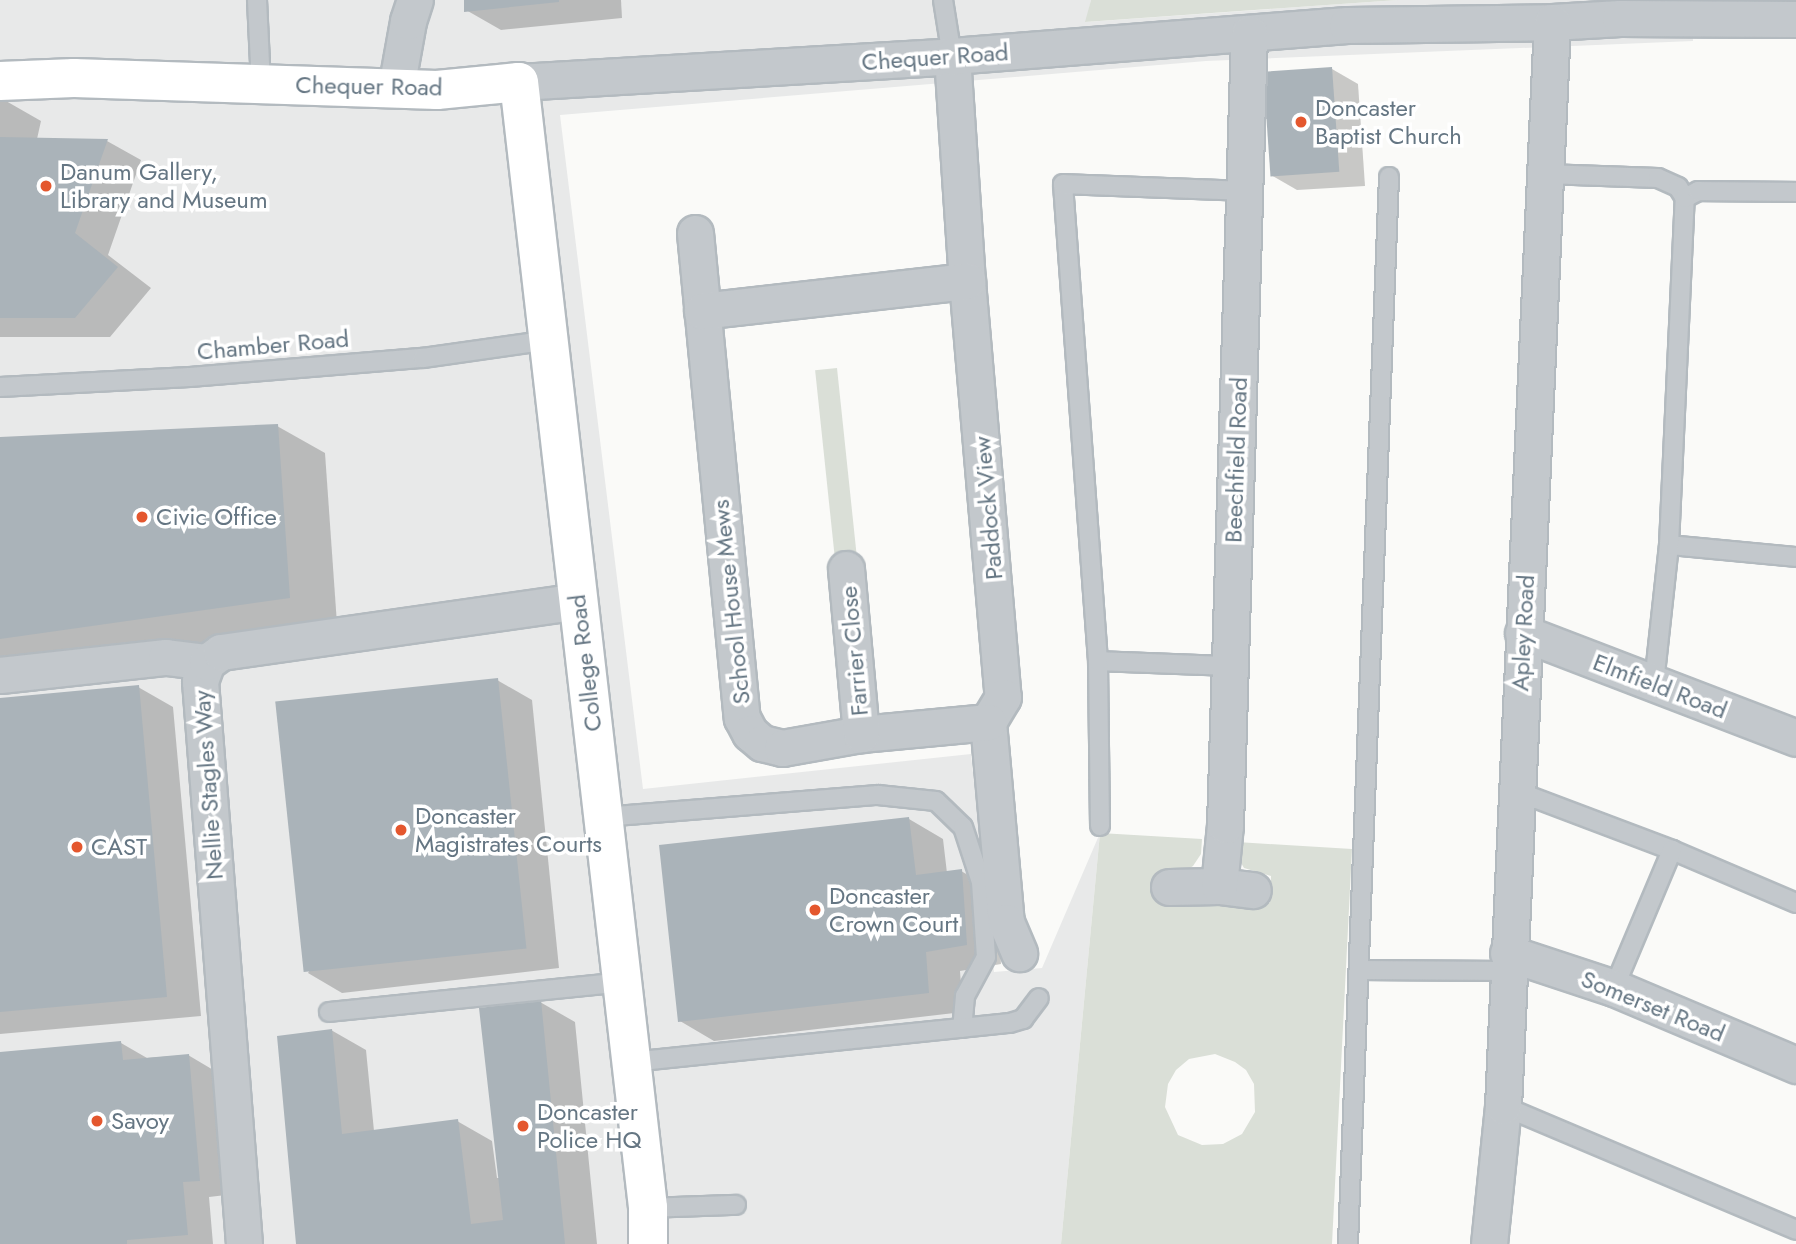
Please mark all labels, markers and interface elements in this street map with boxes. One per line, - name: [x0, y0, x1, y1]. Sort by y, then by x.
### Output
- street label: Chequer Road: [861, 37, 1009, 77]
- street label: Chequer Road: [295, 70, 443, 102]
- place label: Doncaster Baptist Church: [1315, 94, 1462, 150]
- marker: Doncaster Baptist Church: [1293, 114, 1309, 130]
- place label: Danum Gallery, Library and Museum: [60, 158, 268, 214]
- marker: Danum Gallery, Library and Museum: [38, 178, 54, 194]
- street label: Chamber Road: [196, 324, 350, 366]
- street label: Beechfield Road: [1219, 377, 1253, 543]
- street label: Paddock View: [967, 435, 1009, 581]
- street label: School House Mews: [706, 498, 756, 706]
- place label: Civic Office: [156, 503, 277, 531]
- marker: Civic Office: [134, 509, 150, 525]
- street label: Apley Road: [1506, 574, 1540, 692]
- street label: Farrier Close: [834, 585, 874, 717]
- street label: College Road: [562, 593, 608, 733]
- street label: Elmfield Road: [1589, 647, 1731, 725]
- street label: Nellie Stagles Way: [187, 689, 229, 881]
- place label: Doncaster Magistrates Courts: [415, 802, 602, 858]
- marker: Doncaster Magistrates Courts: [393, 822, 409, 838]
- place label: CAST: [91, 833, 147, 861]
- marker: CAST: [69, 839, 85, 855]
- place label: Doncaster Crown Court: [829, 882, 958, 938]
- marker: Doncaster Crown Court: [807, 902, 823, 918]
- street label: Somerset Road: [1577, 964, 1729, 1048]
- place label: Doncaster Police HQ: [537, 1098, 641, 1154]
- place label: Savoy: [111, 1107, 169, 1135]
- marker: Savoy: [89, 1113, 105, 1129]
- marker: Doncaster Police HQ: [515, 1118, 531, 1134]

